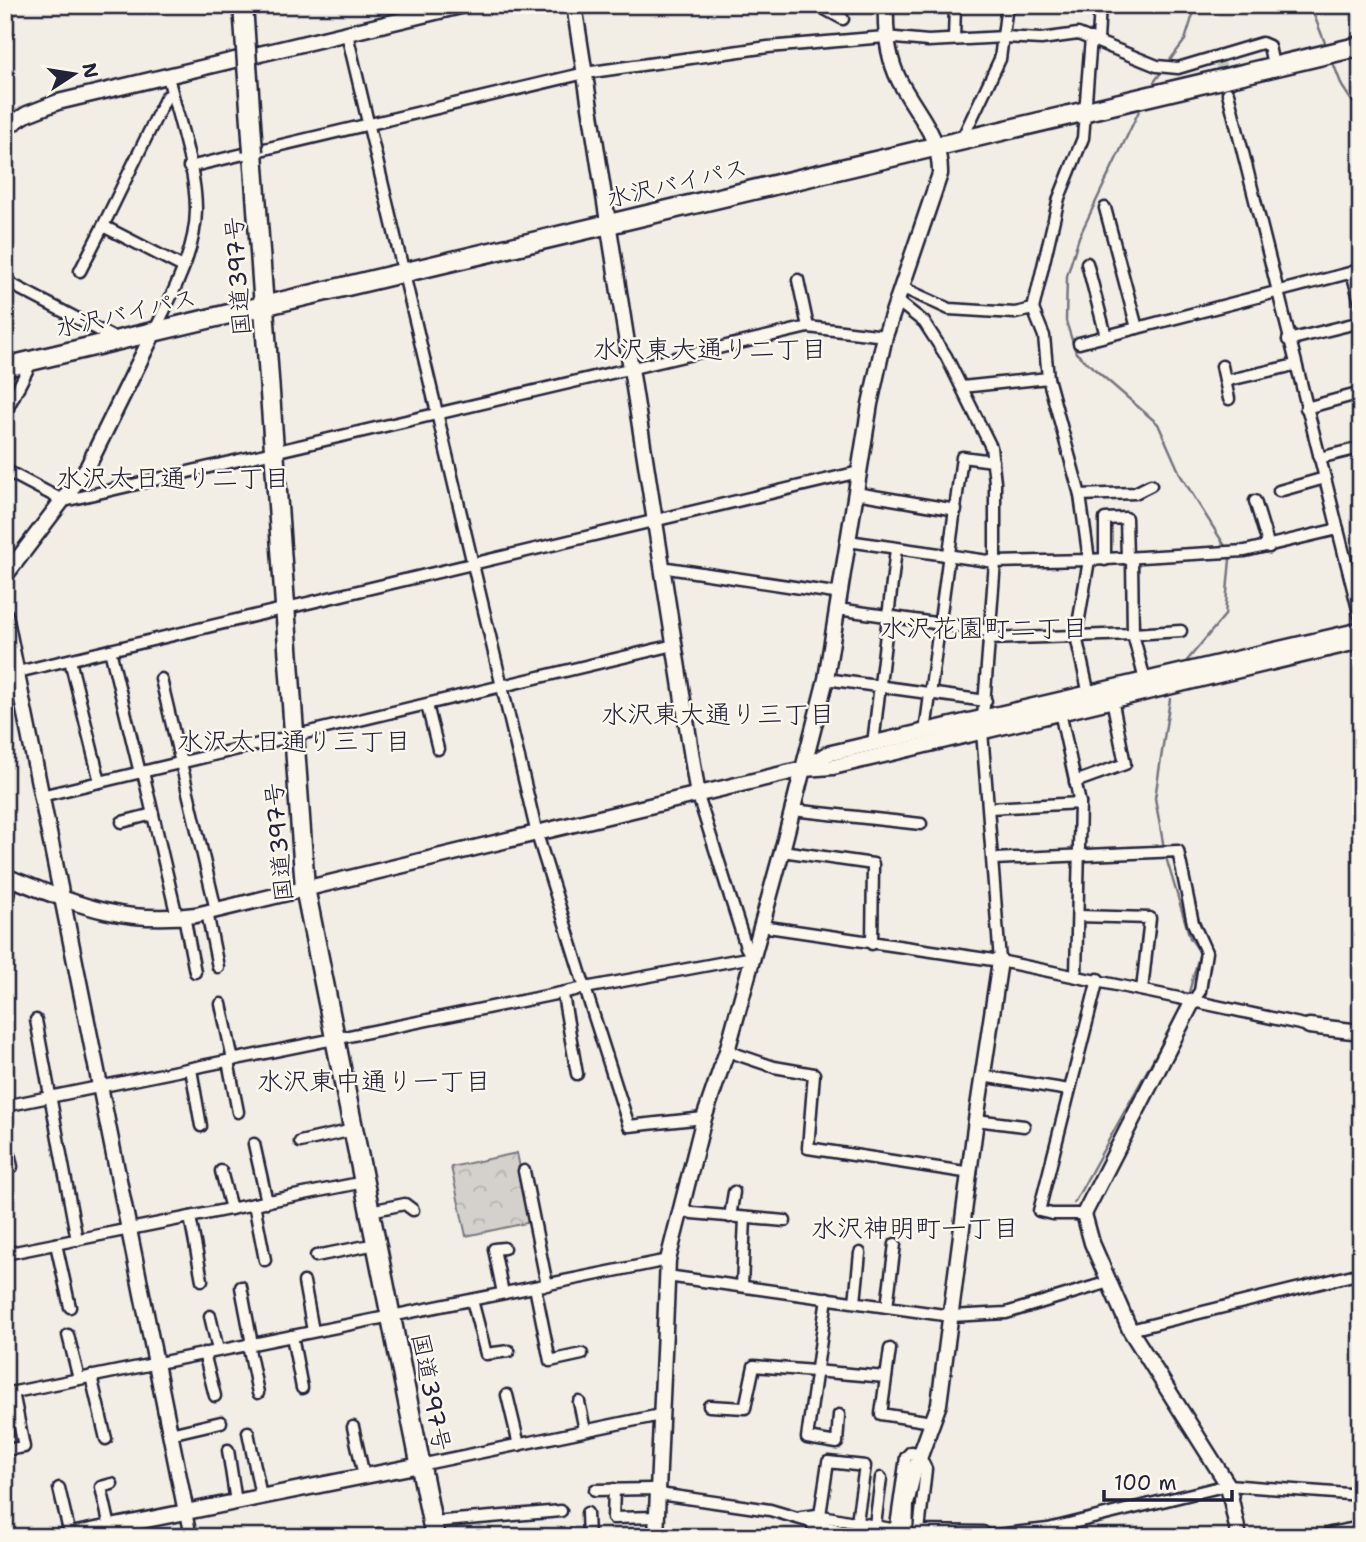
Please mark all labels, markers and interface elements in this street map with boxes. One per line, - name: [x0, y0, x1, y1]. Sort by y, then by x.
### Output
- north arrow: [38, 38, 108, 108]
- text: N: [76, 61, 104, 81]
- street label: 水沢バイパス: [603, 151, 751, 215]
- street label: 国道397号: [218, 215, 258, 337]
- street label: 水沢バイパス: [52, 281, 200, 345]
- district label: 水沢東大通り二丁目: [593, 331, 827, 366]
- district label: 水沢太日通り二丁目: [56, 460, 290, 495]
- district label: 水沢花園町二丁目: [880, 610, 1088, 645]
- district label: 水沢東大通り三丁目: [601, 696, 835, 731]
- district label: 水沢太日通り三丁目: [177, 723, 411, 758]
- street label: 国道397号: [258, 781, 300, 903]
- district label: 水沢東中通り一丁目: [257, 1063, 491, 1098]
- district label: 水沢神明町一丁目: [811, 1210, 1019, 1245]
- street label: 国道397号: [404, 1330, 458, 1454]
- scale bar: [1104, 1458, 1231, 1502]
- text: 100 m: [1114, 1469, 1177, 1497]

